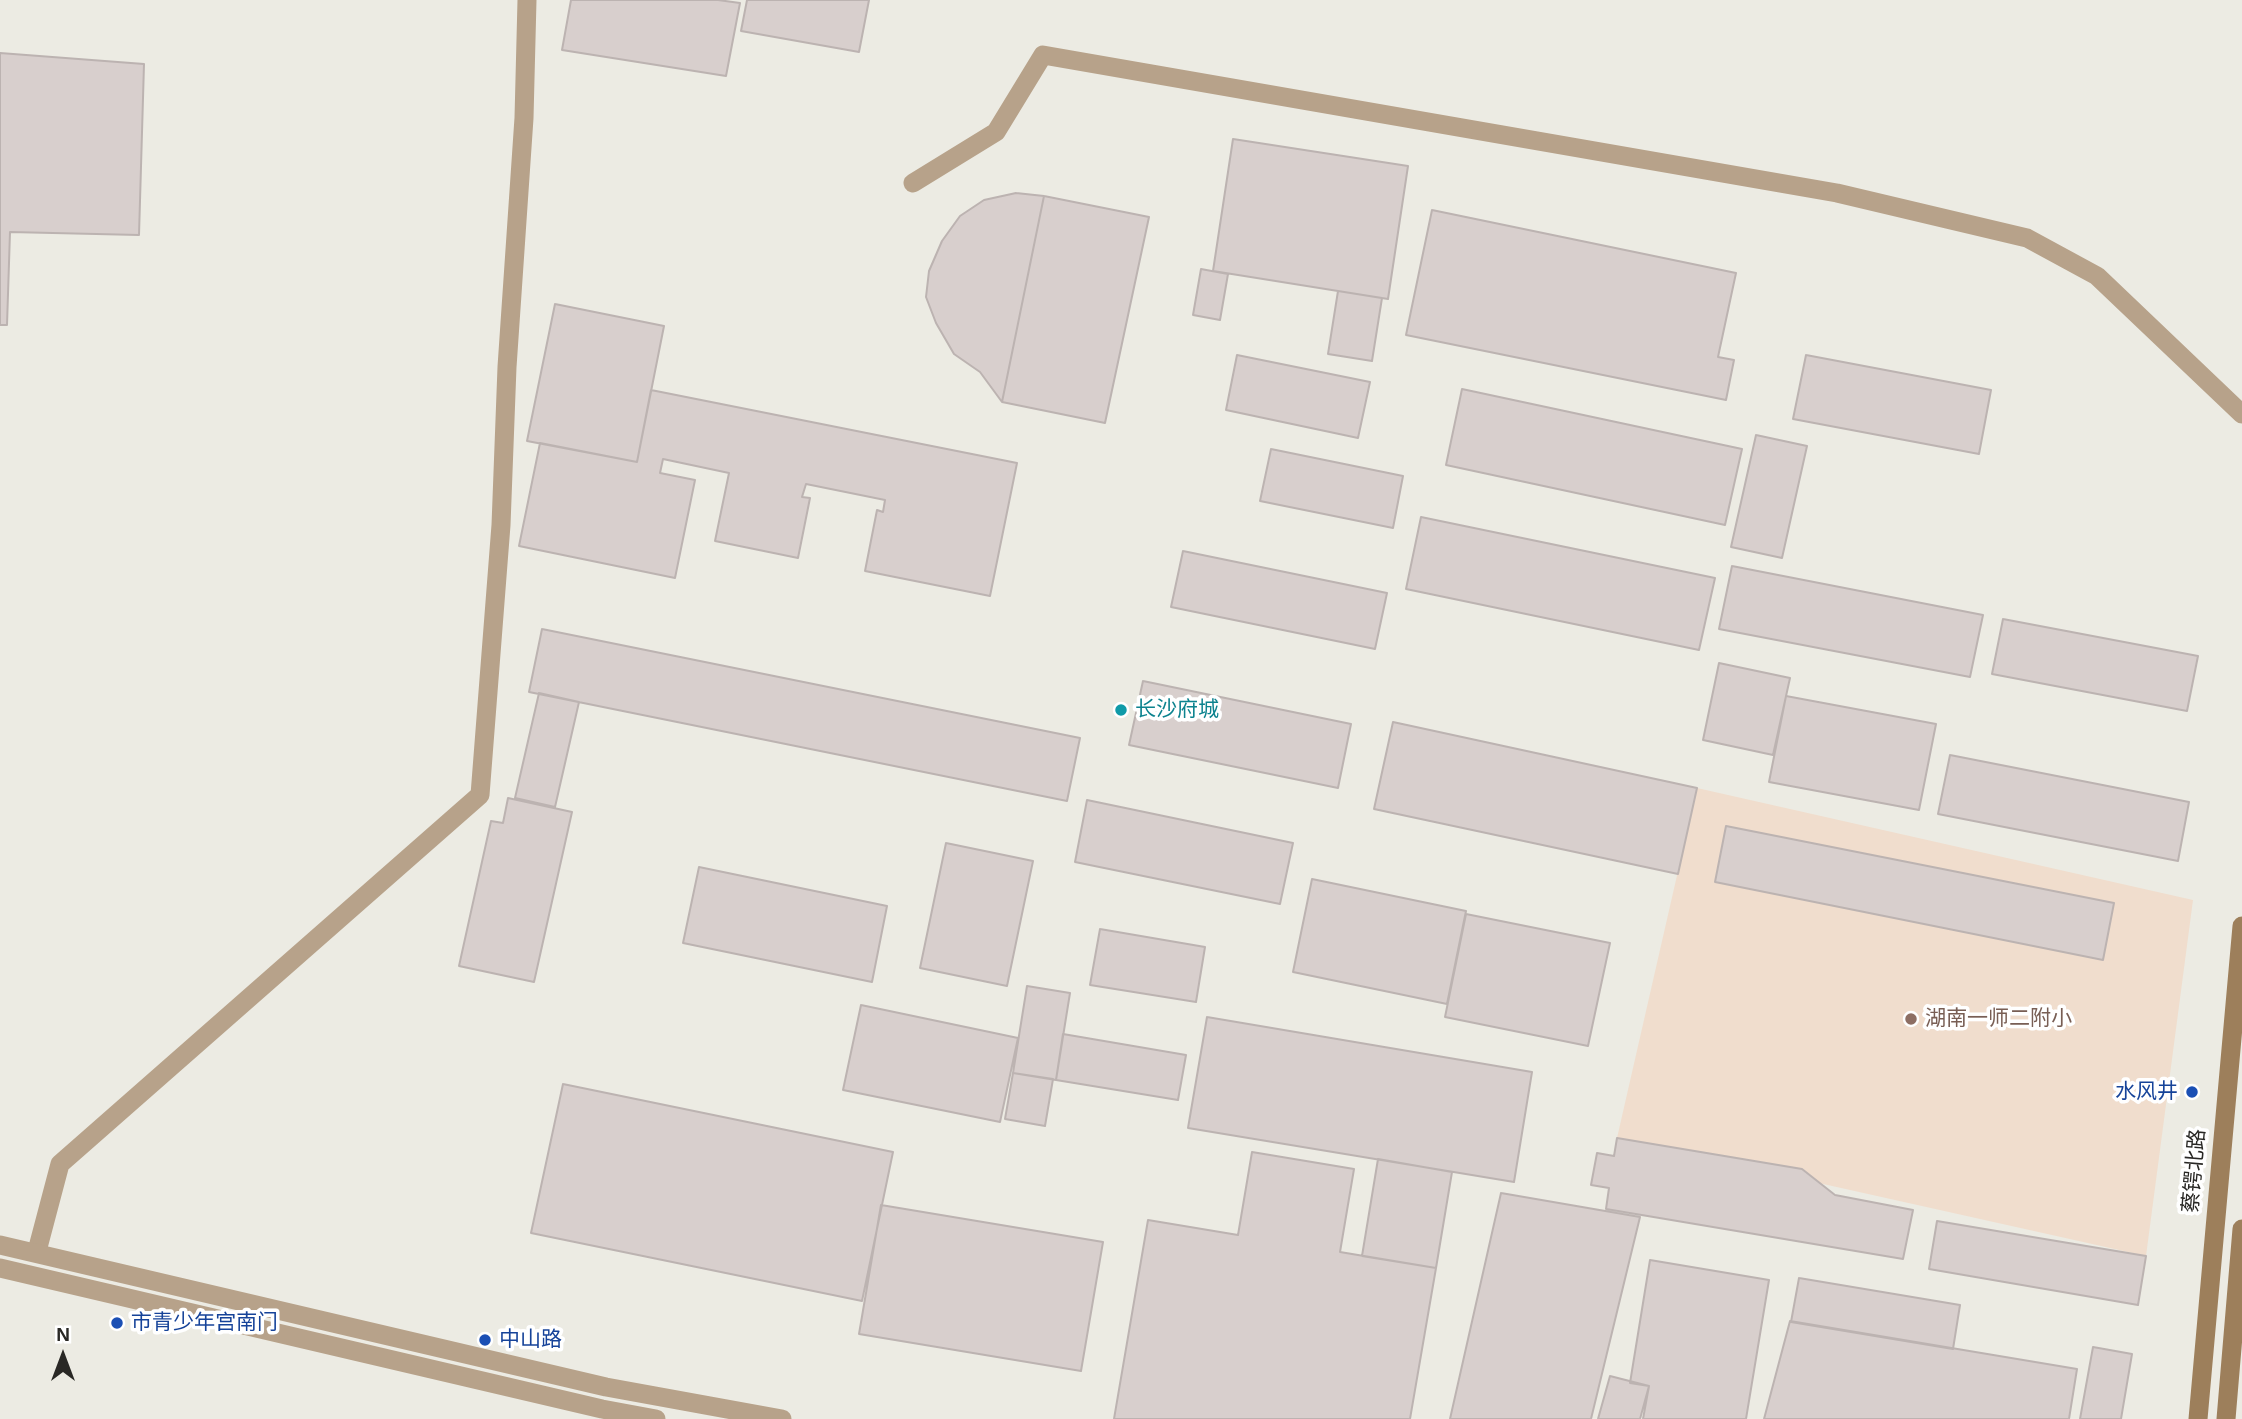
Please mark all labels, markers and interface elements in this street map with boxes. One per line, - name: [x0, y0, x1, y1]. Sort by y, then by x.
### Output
- place label: 长沙府城: [1135, 697, 1219, 723]
- marker: 长沙府城: [1113, 702, 1129, 718]
- place label: 湖南一师二附小: [1925, 1006, 2072, 1032]
- marker: 湖南一师二附小: [1903, 1011, 1919, 1027]
- place label: 水风井: [2115, 1079, 2178, 1105]
- marker: 水风井: [2184, 1084, 2200, 1100]
- street label: 蔡锷北路: [2179, 1128, 2211, 1214]
- place label: 市青少年宫南门: [131, 1310, 278, 1336]
- marker: 市青少年宫南门: [109, 1315, 125, 1331]
- north arrow: [28, 1321, 98, 1391]
- text: N: [56, 1324, 70, 1345]
- place label: 中山路: [499, 1327, 562, 1353]
- marker: 中山路: [477, 1332, 493, 1348]

